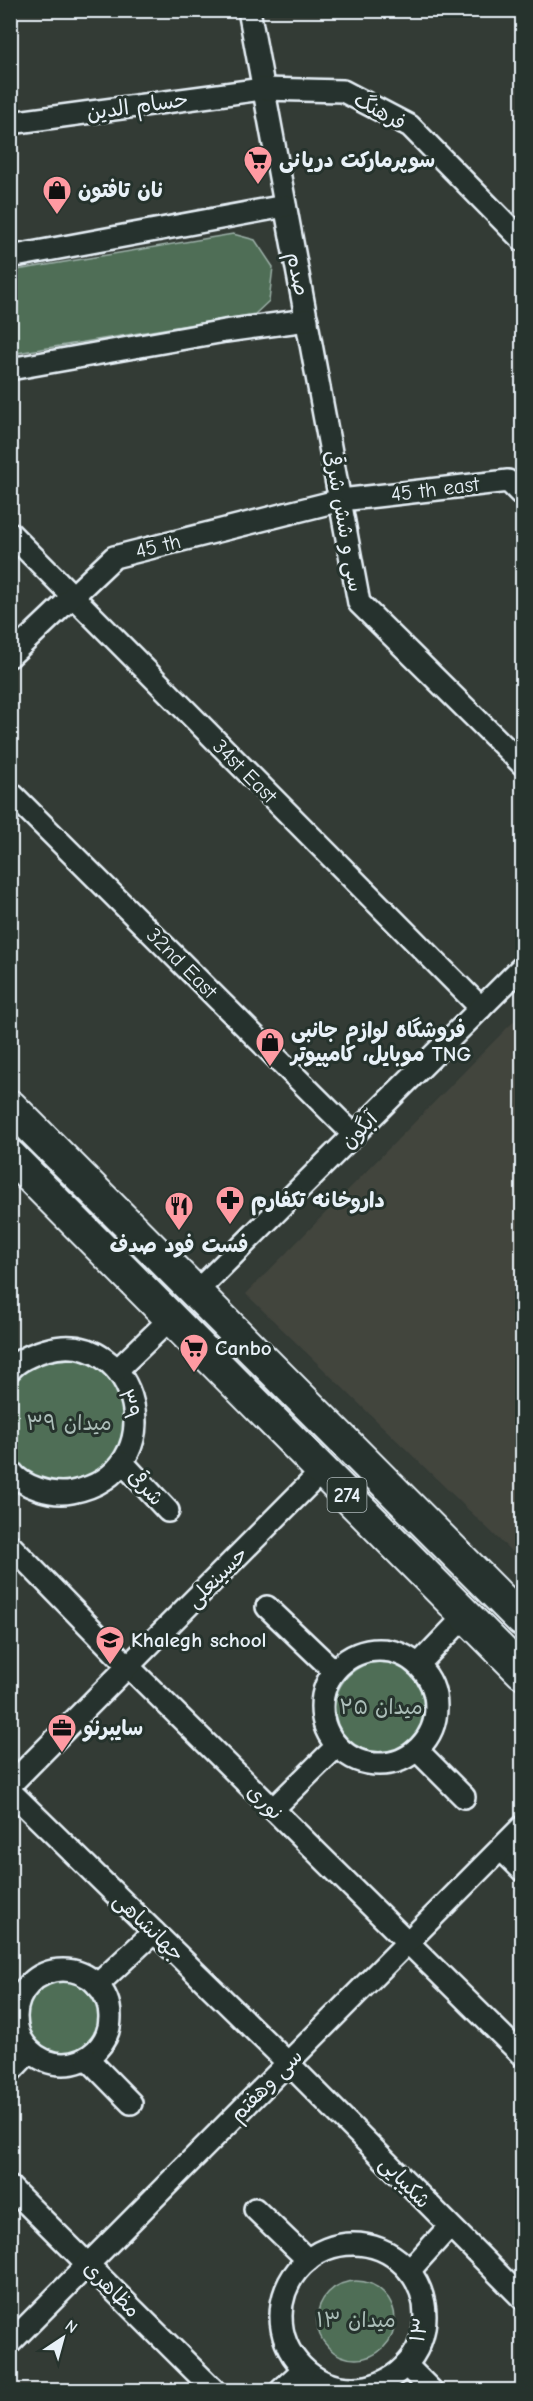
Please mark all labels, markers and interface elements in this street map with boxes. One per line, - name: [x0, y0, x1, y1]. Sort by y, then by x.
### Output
- street label: حسام الدین: [85, 87, 190, 129]
- street label: فرهنگ: [350, 87, 410, 135]
- supermarket icon: سوپرمارکت دریانی: [242, 144, 274, 186]
- place label: سوپرمارکت دریانی: [279, 148, 435, 173]
- shop icon: نان تافتون: [41, 174, 73, 216]
- place label: نان تافتون: [78, 178, 163, 203]
- street label: صدم: [278, 250, 314, 299]
- street label: سی و شش شرقی: [318, 448, 369, 594]
- street label: 45 th east: [389, 472, 482, 506]
- street label: 45 th: [133, 529, 183, 563]
- street label: 34st East: [208, 734, 283, 809]
- street label: 32nd East: [142, 923, 223, 1004]
- place label: فروشگاه لوازم جانبی موبایل، کامپيوتر TNG: [289, 1017, 472, 1067]
- shop icon: فروشگاه لوازم جانبی موبایل، کامپيوتر TNG: [254, 1026, 286, 1068]
- street label: آبگون: [336, 1106, 384, 1154]
- pharmacy icon: داروخانه تکفارم: [214, 1184, 246, 1226]
- place label: داروخانه تکفارم: [251, 1188, 385, 1216]
- restaurant icon: فست فود صدف: [163, 1190, 195, 1232]
- place label: فست فود صدف: [110, 1233, 248, 1258]
- supermarket icon: Canbo: [178, 1332, 210, 1374]
- place label: Canbo: [215, 1336, 272, 1360]
- street label: ۳۹: [114, 1386, 144, 1422]
- park label: میدان ۳۹: [26, 1411, 112, 1435]
- street label: شرقی: [123, 1463, 170, 1510]
- road number: 274: [328, 1478, 366, 1512]
- street label: حسینعلی: [181, 1541, 254, 1614]
- school or university icon: Khalegh school: [94, 1624, 126, 1666]
- place label: Khalegh school: [131, 1628, 266, 1652]
- park label: میدان ۲۵: [339, 1695, 423, 1719]
- office icon: سایبرنو: [46, 1712, 78, 1754]
- place label: سایبرنو: [82, 1716, 143, 1742]
- street label: نوری: [242, 1779, 288, 1825]
- street label: جهانشاهی: [107, 1888, 189, 1968]
- street label: سی وهفتم: [225, 2044, 310, 2129]
- street label: شکیبایی: [373, 2151, 435, 2214]
- street label: مظاهری: [79, 2256, 145, 2322]
- north arrow: [33, 2308, 93, 2368]
- park label: میدان ۱۳: [316, 2308, 396, 2332]
- street label: ۱۳: [405, 2315, 433, 2345]
- text: N: [62, 2316, 81, 2337]

